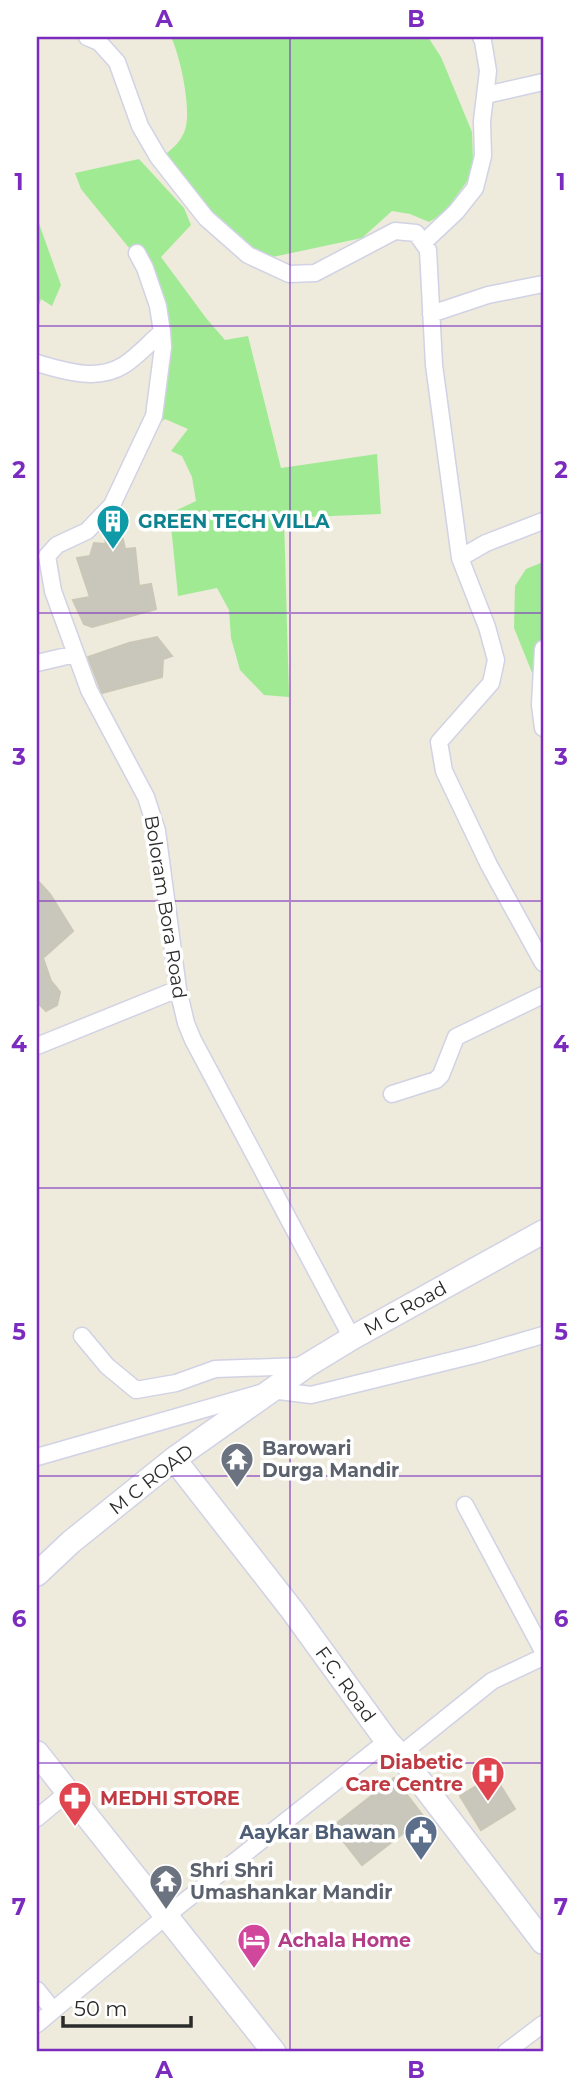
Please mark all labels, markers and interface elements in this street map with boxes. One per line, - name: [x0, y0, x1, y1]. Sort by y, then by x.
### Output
- text: A: [154, 5, 173, 33]
- text: B: [407, 5, 425, 33]
- text: 1: [14, 168, 24, 196]
- text: 1: [556, 168, 566, 196]
- text: 2: [12, 456, 26, 484]
- text: 2: [554, 456, 568, 484]
- building icon: GREEN TECH VILLA: [94, 502, 132, 551]
- place label: GREEN TECH VILLA: [138, 510, 330, 533]
- text: 3: [11, 743, 26, 771]
- text: 3: [553, 743, 568, 771]
- street label: Boloram Bora Road: [140, 814, 191, 1000]
- text: 4: [11, 1030, 27, 1058]
- text: 4: [553, 1030, 569, 1058]
- street label: M C Road: [360, 1276, 451, 1341]
- text: 5: [12, 1318, 26, 1346]
- text: 5: [554, 1318, 568, 1346]
- place label: Barowari Durga Mandir: [262, 1437, 399, 1482]
- street label: M C ROAD: [105, 1439, 198, 1519]
- temple icon: Barowari Durga Mandir: [218, 1440, 256, 1489]
- text: 6: [12, 1605, 27, 1633]
- text: 6: [554, 1605, 569, 1633]
- street label: F.C. Road: [310, 1642, 381, 1727]
- place label: Diabetic Care Centre: [345, 1751, 463, 1796]
- hospital icon: Diabetic Care Centre: [469, 1754, 507, 1803]
- pharmacy icon: MEDHI STORE: [56, 1779, 94, 1828]
- place label: MEDHI STORE: [100, 1787, 240, 1810]
- public building icon: Aaykar Bhawan: [402, 1813, 440, 1862]
- place label: Aaykar Bhawan: [239, 1821, 396, 1844]
- place label: Shri Shri Umashankar Mandir: [190, 1859, 392, 1904]
- temple icon: Shri Shri Umashankar Mandir: [147, 1862, 185, 1911]
- text: 7: [12, 1893, 26, 1921]
- text: 7: [554, 1893, 568, 1921]
- hotel icon: Achala Home: [235, 1921, 273, 1970]
- place label: Achala Home: [277, 1929, 411, 1952]
- scale bar: [63, 1984, 191, 2028]
- text: 50 m: [74, 1996, 128, 2021]
- text: A: [154, 2056, 173, 2084]
- text: B: [407, 2056, 425, 2084]

